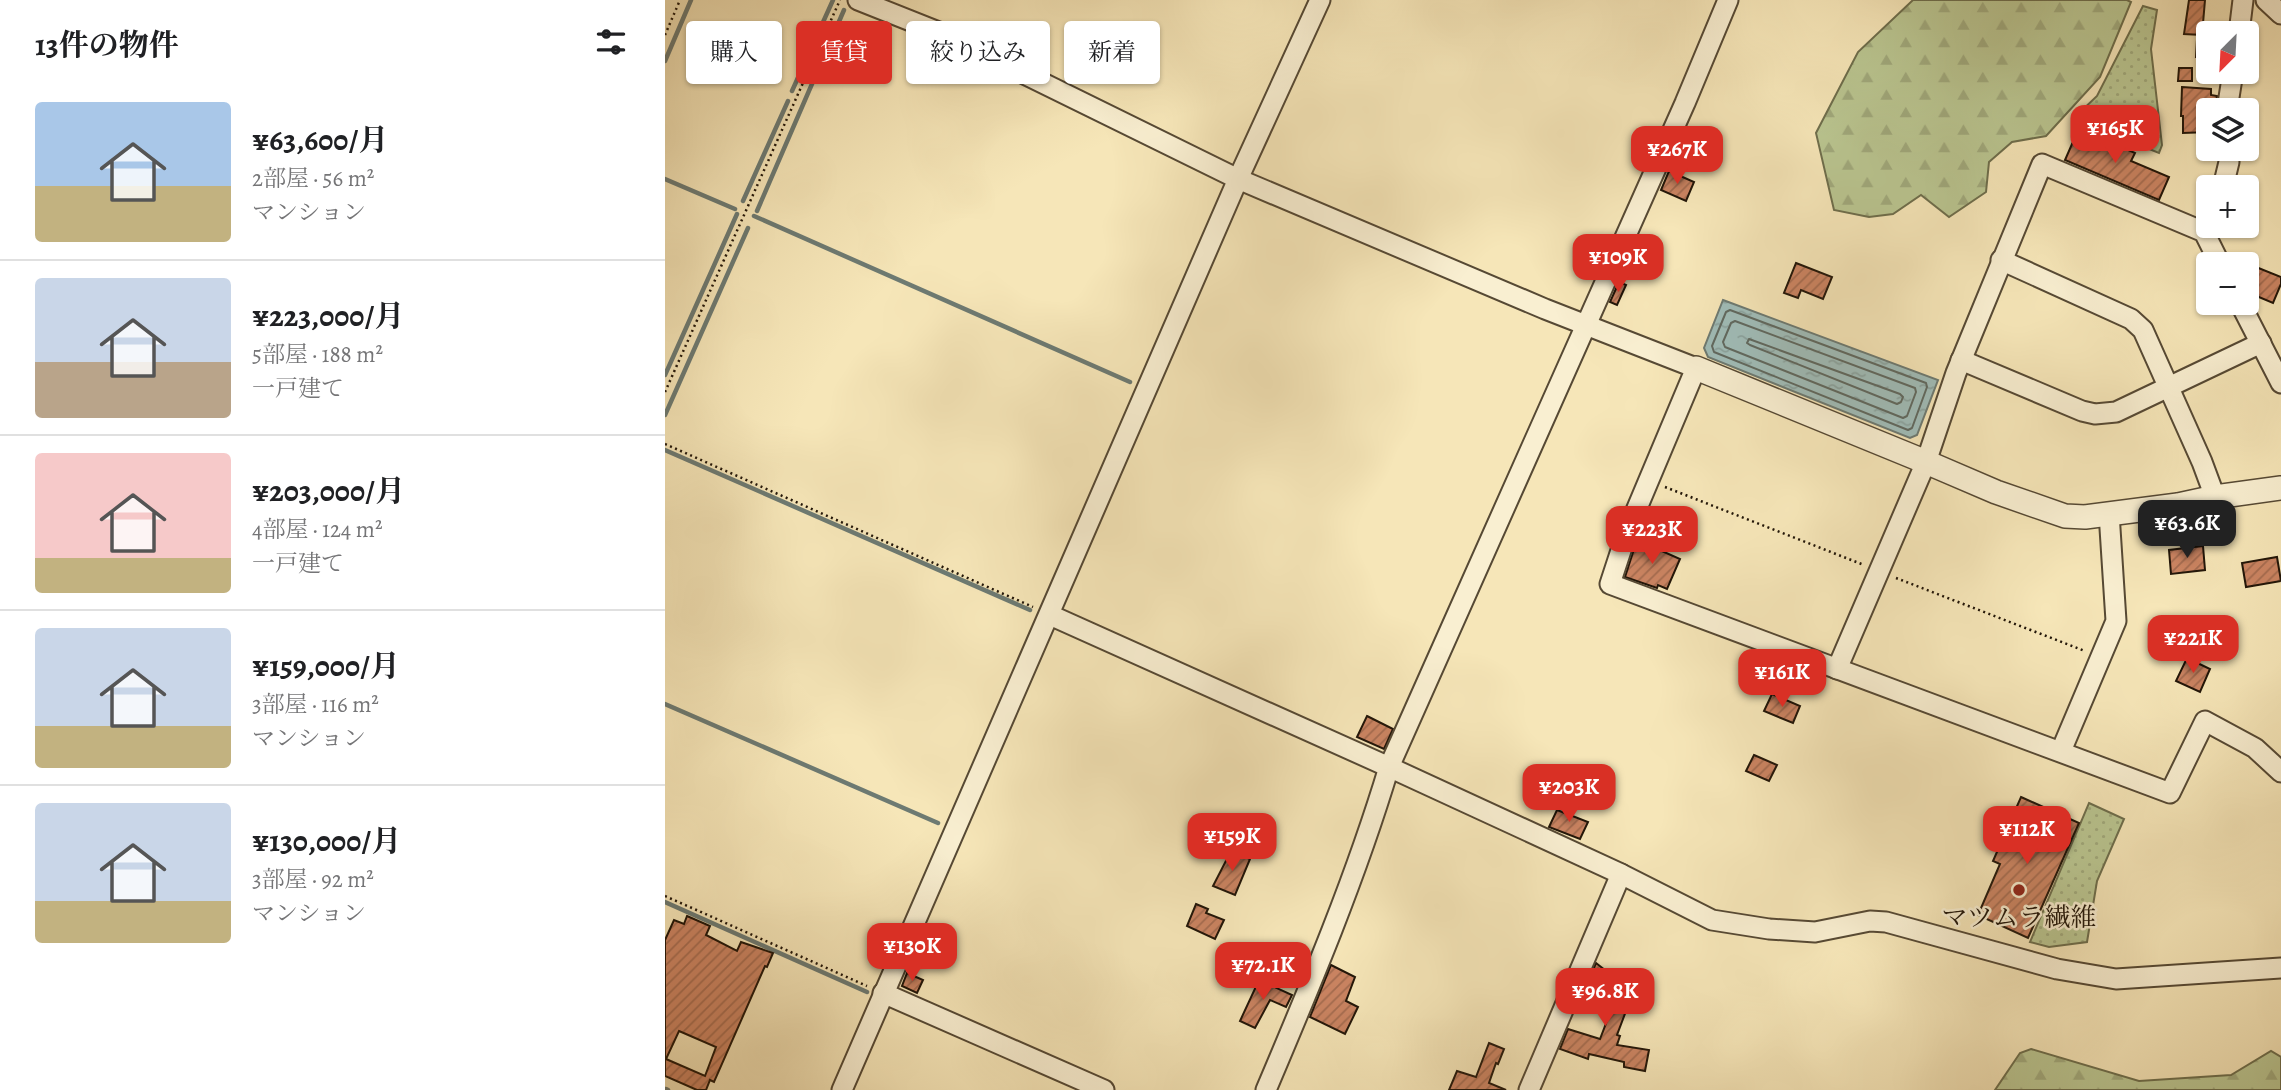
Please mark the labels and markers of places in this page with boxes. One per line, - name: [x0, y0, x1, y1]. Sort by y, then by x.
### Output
- pin: ¥165K: [2066, 106, 2164, 165]
- pin: ¥267K: [1628, 127, 1726, 186]
- pin: ¥109K: [1569, 234, 1667, 294]
- pin: ¥63.6K: [2130, 500, 2244, 560]
- pin: ¥223K: [1603, 506, 1701, 566]
- pin: ¥221K: [2144, 616, 2242, 675]
- pin: ¥161K: [1733, 650, 1831, 709]
- pin: ¥203K: [1520, 764, 1618, 824]
- pin: ¥112K: [1978, 806, 2076, 866]
- pin: ¥159K: [1183, 814, 1281, 873]
- marker: マツムラ繊維: [2011, 882, 2027, 898]
- place label: マツムラ繊維: [1942, 900, 2096, 935]
- pin: ¥130K: [863, 923, 961, 983]
- pin: ¥72.1K: [1206, 942, 1320, 1002]
- pin: ¥96.8K: [1548, 968, 1662, 1028]

